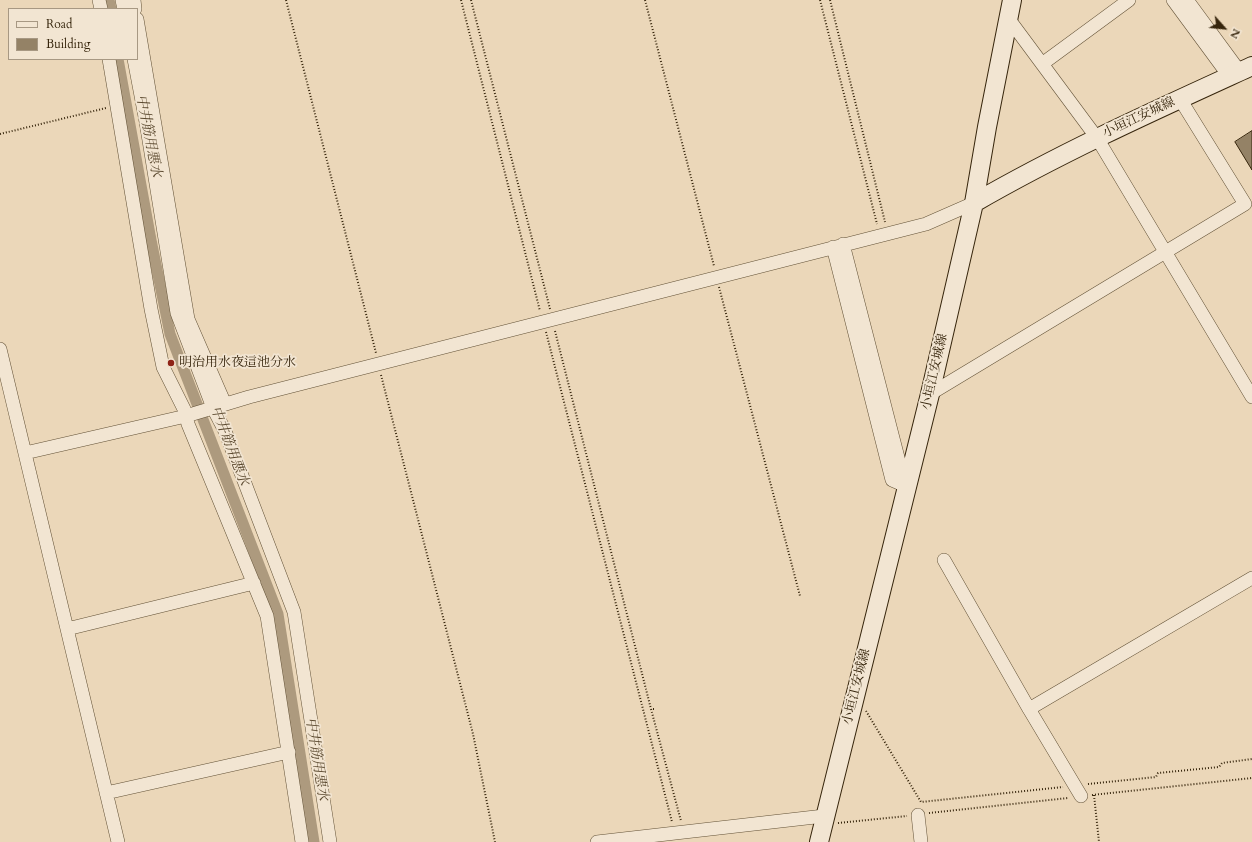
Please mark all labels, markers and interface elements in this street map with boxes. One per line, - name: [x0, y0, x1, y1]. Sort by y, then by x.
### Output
- legend: [8, 8, 138, 60]
- north arrow: [1204, 8, 1244, 48]
- text: Road: [46, 16, 72, 32]
- text: N: [1226, 26, 1244, 41]
- text: Building: [46, 36, 90, 52]
- water label: 中井筋用悪水: [132, 93, 164, 179]
- street label: 小垣江安城線: [1100, 94, 1178, 142]
- street label: 小垣江安城線: [919, 332, 951, 412]
- place label: 明治用水夜這池分水: [179, 355, 296, 371]
- marker: 明治用水夜這池分水: [166, 358, 176, 368]
- water label: 中井筋用悪水: [206, 404, 252, 488]
- street label: 小垣江安城線: [840, 647, 874, 727]
- water label: 中井筋用悪水: [301, 716, 331, 802]

